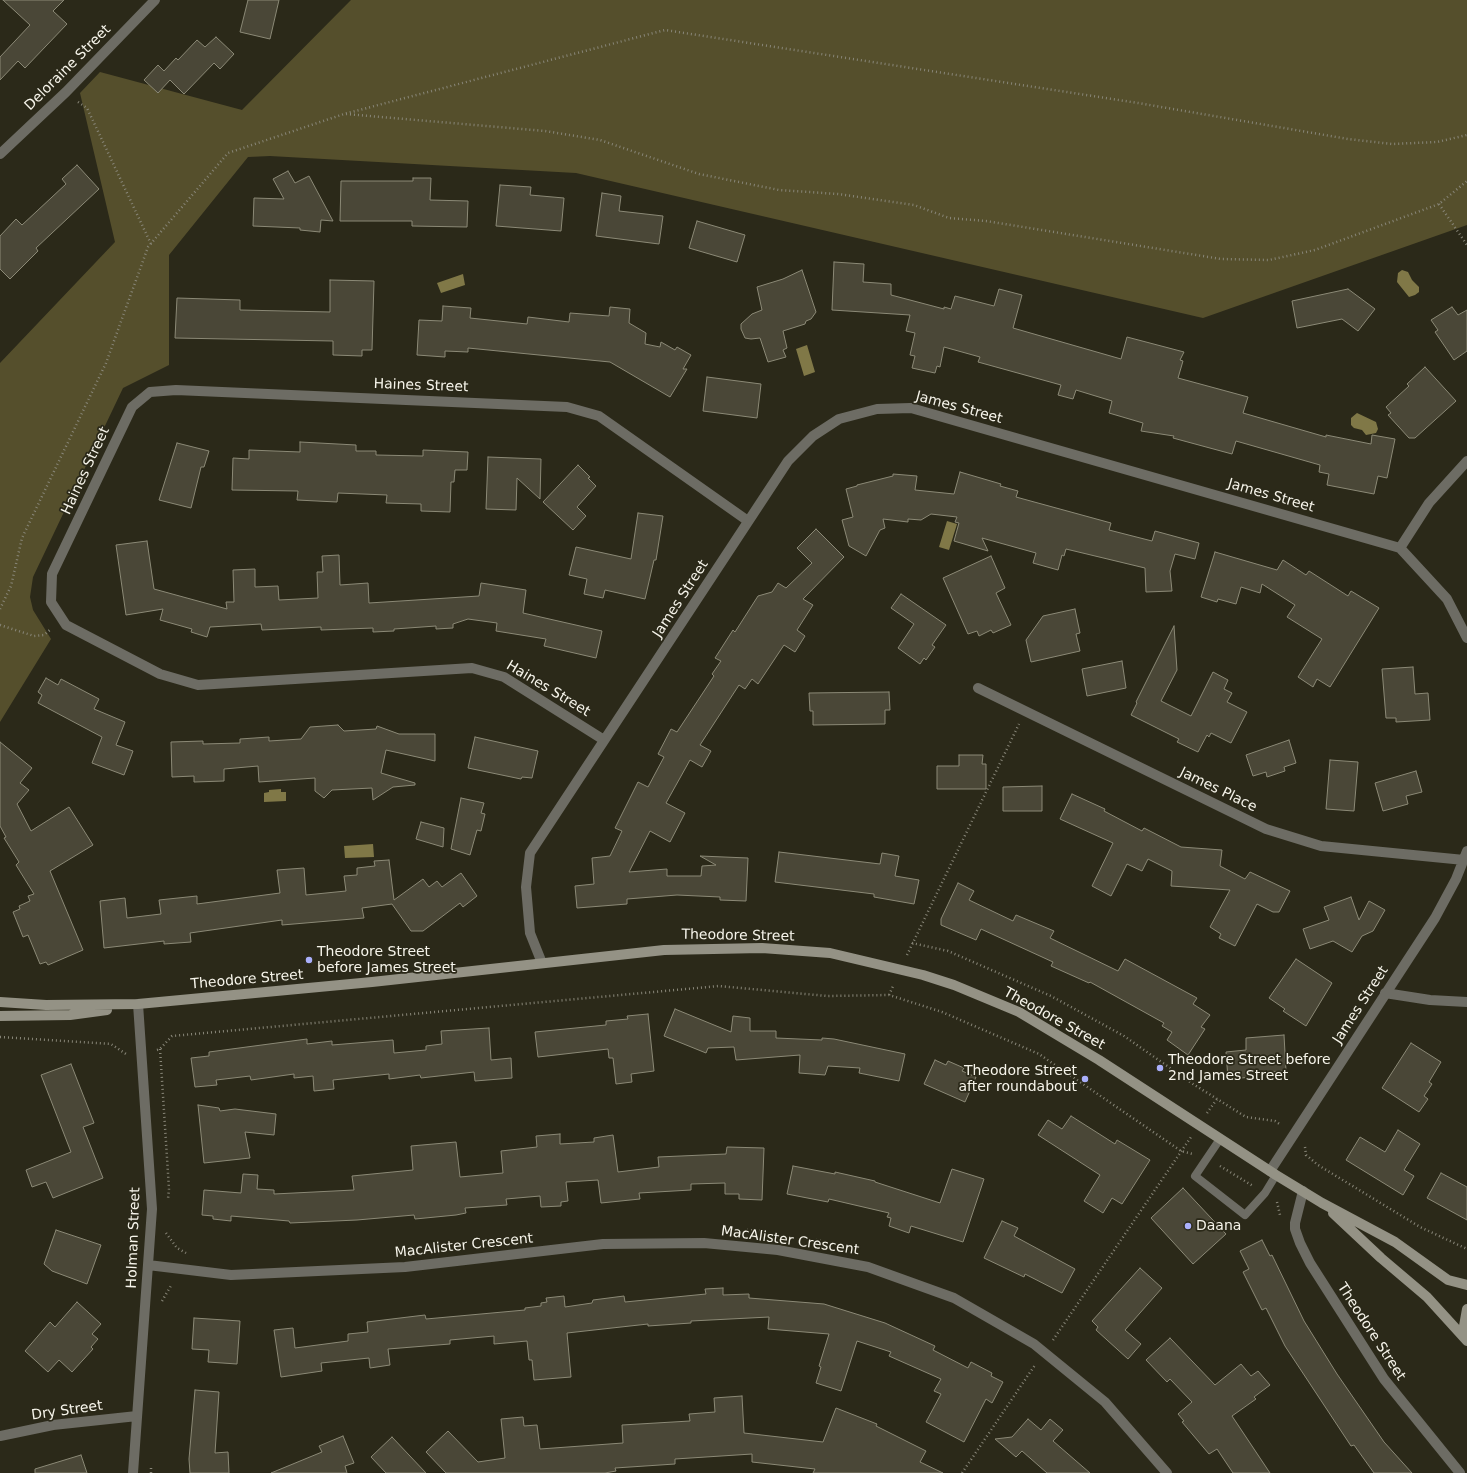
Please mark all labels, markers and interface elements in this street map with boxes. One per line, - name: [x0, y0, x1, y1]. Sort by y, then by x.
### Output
- street label: Deloraine Street: [22, 22, 114, 114]
- street label: Haines Street: [373, 376, 469, 396]
- street label: James Street: [914, 388, 1004, 428]
- street label: Haines Street: [58, 425, 114, 517]
- street label: James Street: [1226, 476, 1316, 516]
- street label: James Street: [650, 557, 712, 641]
- street label: Haines Street: [503, 657, 593, 721]
- street label: James Place: [1177, 764, 1259, 816]
- street label: Theodore Street: [681, 927, 795, 945]
- place label: Theodore Street before James Street: [317, 944, 456, 976]
- marker: Theodore Street before James Street: [304, 955, 314, 965]
- street label: James Street: [1330, 963, 1392, 1047]
- street label: Theodore Street: [190, 967, 304, 993]
- street label: Theodore Street: [1000, 984, 1108, 1054]
- place label: Theodore Street before 2nd James Street: [1168, 1052, 1331, 1084]
- place label: Theodore Street after roundabout: [958, 1063, 1077, 1096]
- marker: Theodore Street before 2nd James Street: [1155, 1063, 1165, 1073]
- marker: Theodore Street after roundabout: [1080, 1074, 1090, 1084]
- street label: Holman Street: [124, 1187, 144, 1289]
- place label: Daana: [1196, 1218, 1241, 1234]
- marker: Daana: [1183, 1221, 1193, 1231]
- street label: MacAlister Crescent: [720, 1223, 860, 1259]
- street label: MacAlister Crescent: [394, 1230, 534, 1262]
- street label: Theodore Street: [1333, 1280, 1409, 1384]
- street label: Dry Street: [30, 1398, 104, 1424]

